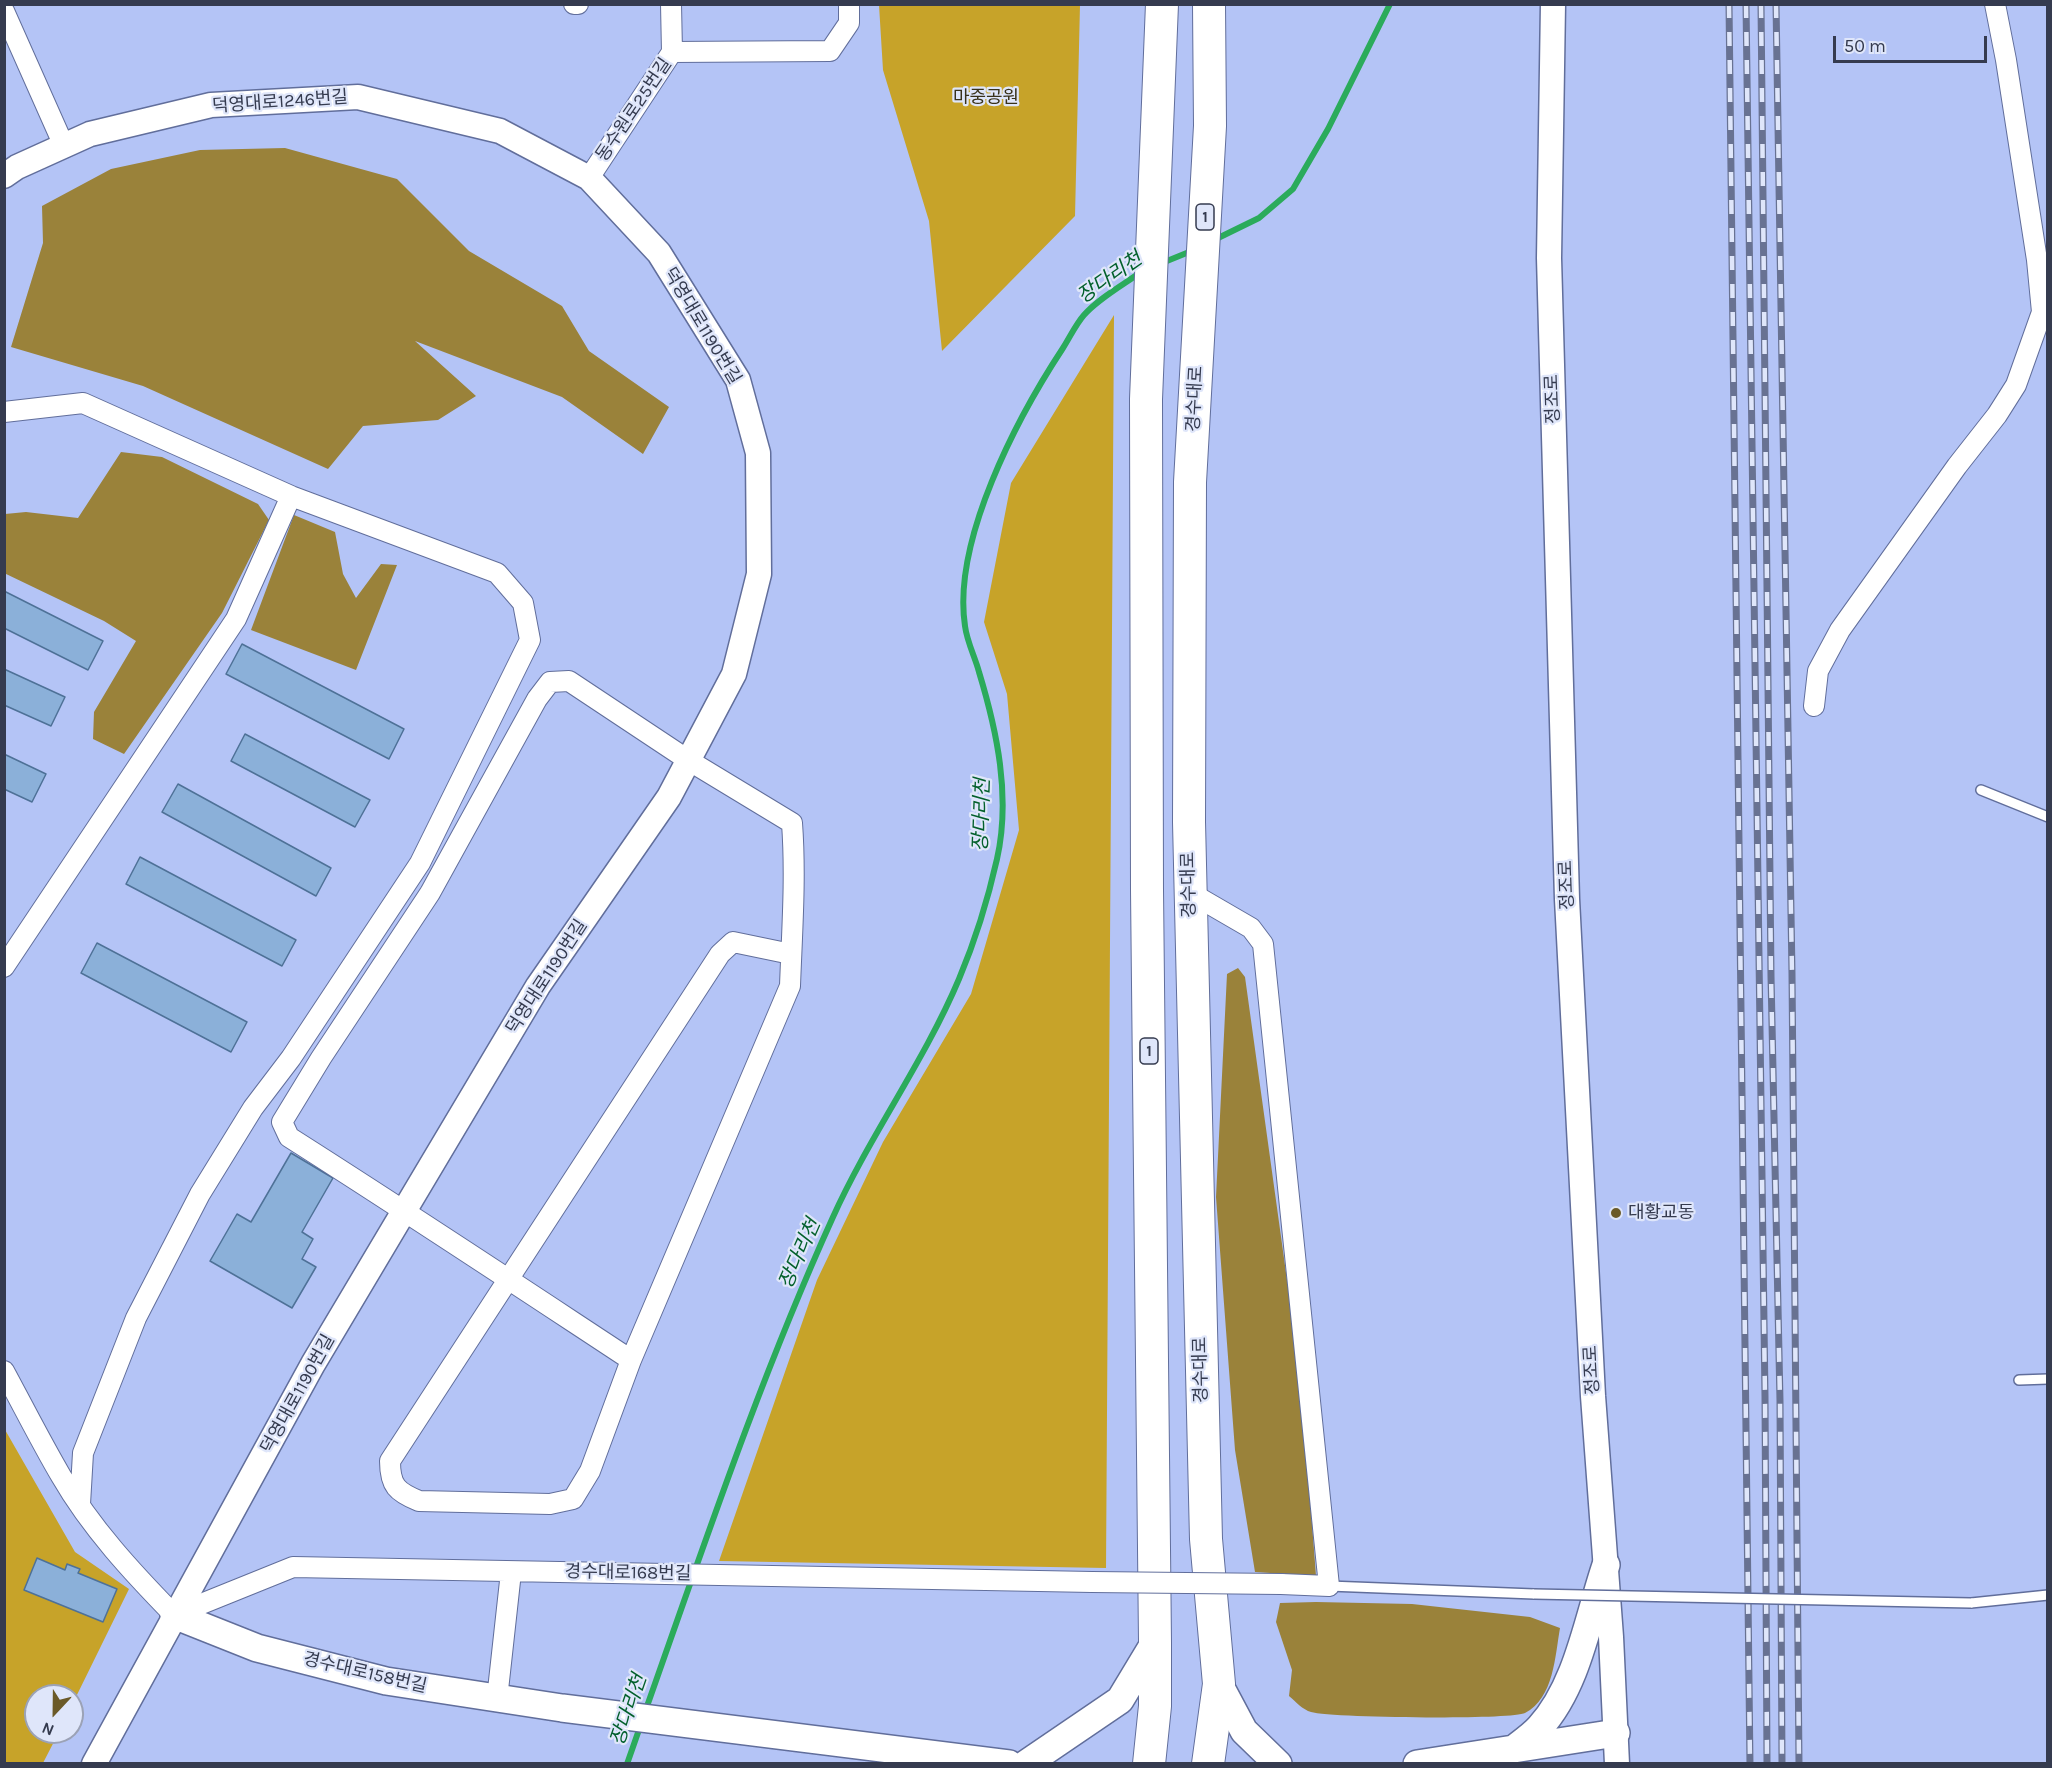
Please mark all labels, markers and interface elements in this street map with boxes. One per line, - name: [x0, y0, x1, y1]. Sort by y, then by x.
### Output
- scale bar: [1836, 24, 1990, 62]
- text: 50 m: [1844, 35, 1886, 57]
- street label: 동수원로25번길: [592, 54, 676, 166]
- street label: 덕영대로1246번길: [211, 86, 349, 118]
- park label: 마중공원: [953, 87, 1019, 109]
- road number: 1: [1196, 204, 1214, 230]
- water label: 장다리천: [1073, 247, 1147, 309]
- street label: 덕영대로1190번길: [659, 264, 745, 388]
- street label: 경수대로: [1182, 365, 1208, 433]
- street label: 정조로: [1541, 374, 1565, 424]
- water label: 장다리천: [969, 778, 995, 852]
- street label: 경수대로: [1178, 852, 1200, 918]
- street label: 정조로: [1555, 860, 1579, 910]
- street label: 덕영대로1190번길: [502, 916, 592, 1038]
- road number: 1: [1140, 1038, 1158, 1064]
- place label: 대황교동: [1628, 1202, 1694, 1224]
- marker: 대황교동: [1609, 1206, 1623, 1220]
- water label: 장다리천: [774, 1216, 826, 1292]
- street label: 덕영대로1190번길: [256, 1331, 340, 1457]
- street label: 경수대로: [1190, 1337, 1212, 1403]
- street label: 정조로: [1580, 1345, 1604, 1395]
- street label: 경수대로168번길: [564, 1561, 692, 1585]
- street label: 경수대로158번길: [301, 1648, 429, 1698]
- water label: 장다리천: [606, 1671, 652, 1749]
- north arrow: [24, 1684, 84, 1744]
- text: N: [39, 1718, 57, 1740]

